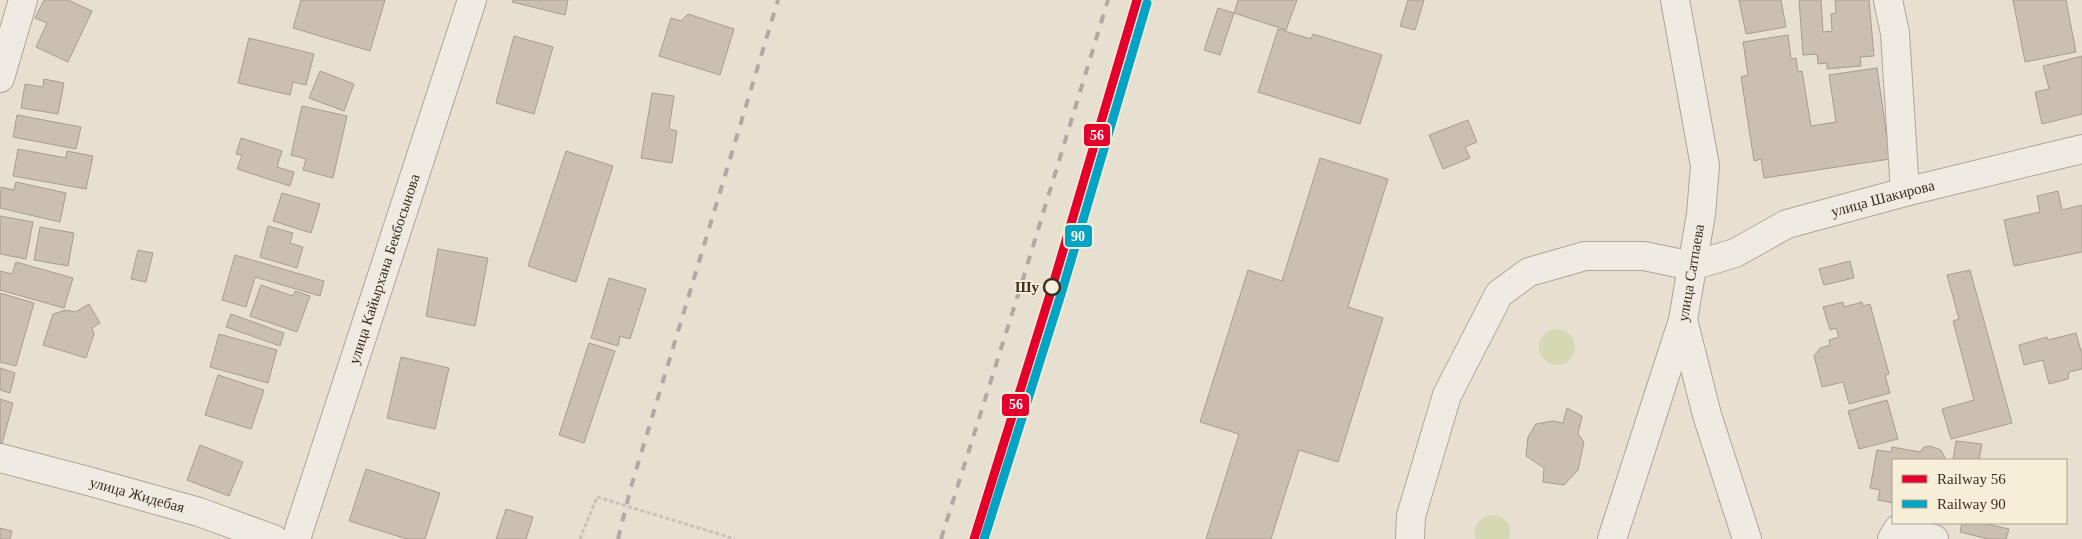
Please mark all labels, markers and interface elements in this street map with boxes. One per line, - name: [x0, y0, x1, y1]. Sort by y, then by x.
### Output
- line badge: 56: [1083, 123, 1111, 147]
- text: 56: [1090, 128, 1104, 143]
- street label: улица Кайырхана Бекбосынова: [346, 172, 423, 366]
- street label: улица Шакирова: [1829, 177, 1937, 220]
- street label: улица Сатпаева: [1675, 223, 1707, 323]
- line badge: 90: [1064, 224, 1093, 248]
- text: 90: [1071, 229, 1085, 244]
- marker: Шу: [1043, 278, 1061, 296]
- place label: Шу: [1015, 279, 1039, 295]
- line badge: 56: [1001, 393, 1030, 417]
- text: 56: [1009, 397, 1023, 412]
- legend: [1892, 459, 2067, 524]
- text: Railway 56: [1937, 471, 2006, 487]
- street label: улица Жидебая: [88, 474, 187, 516]
- text: Railway 90: [1937, 496, 2006, 512]

